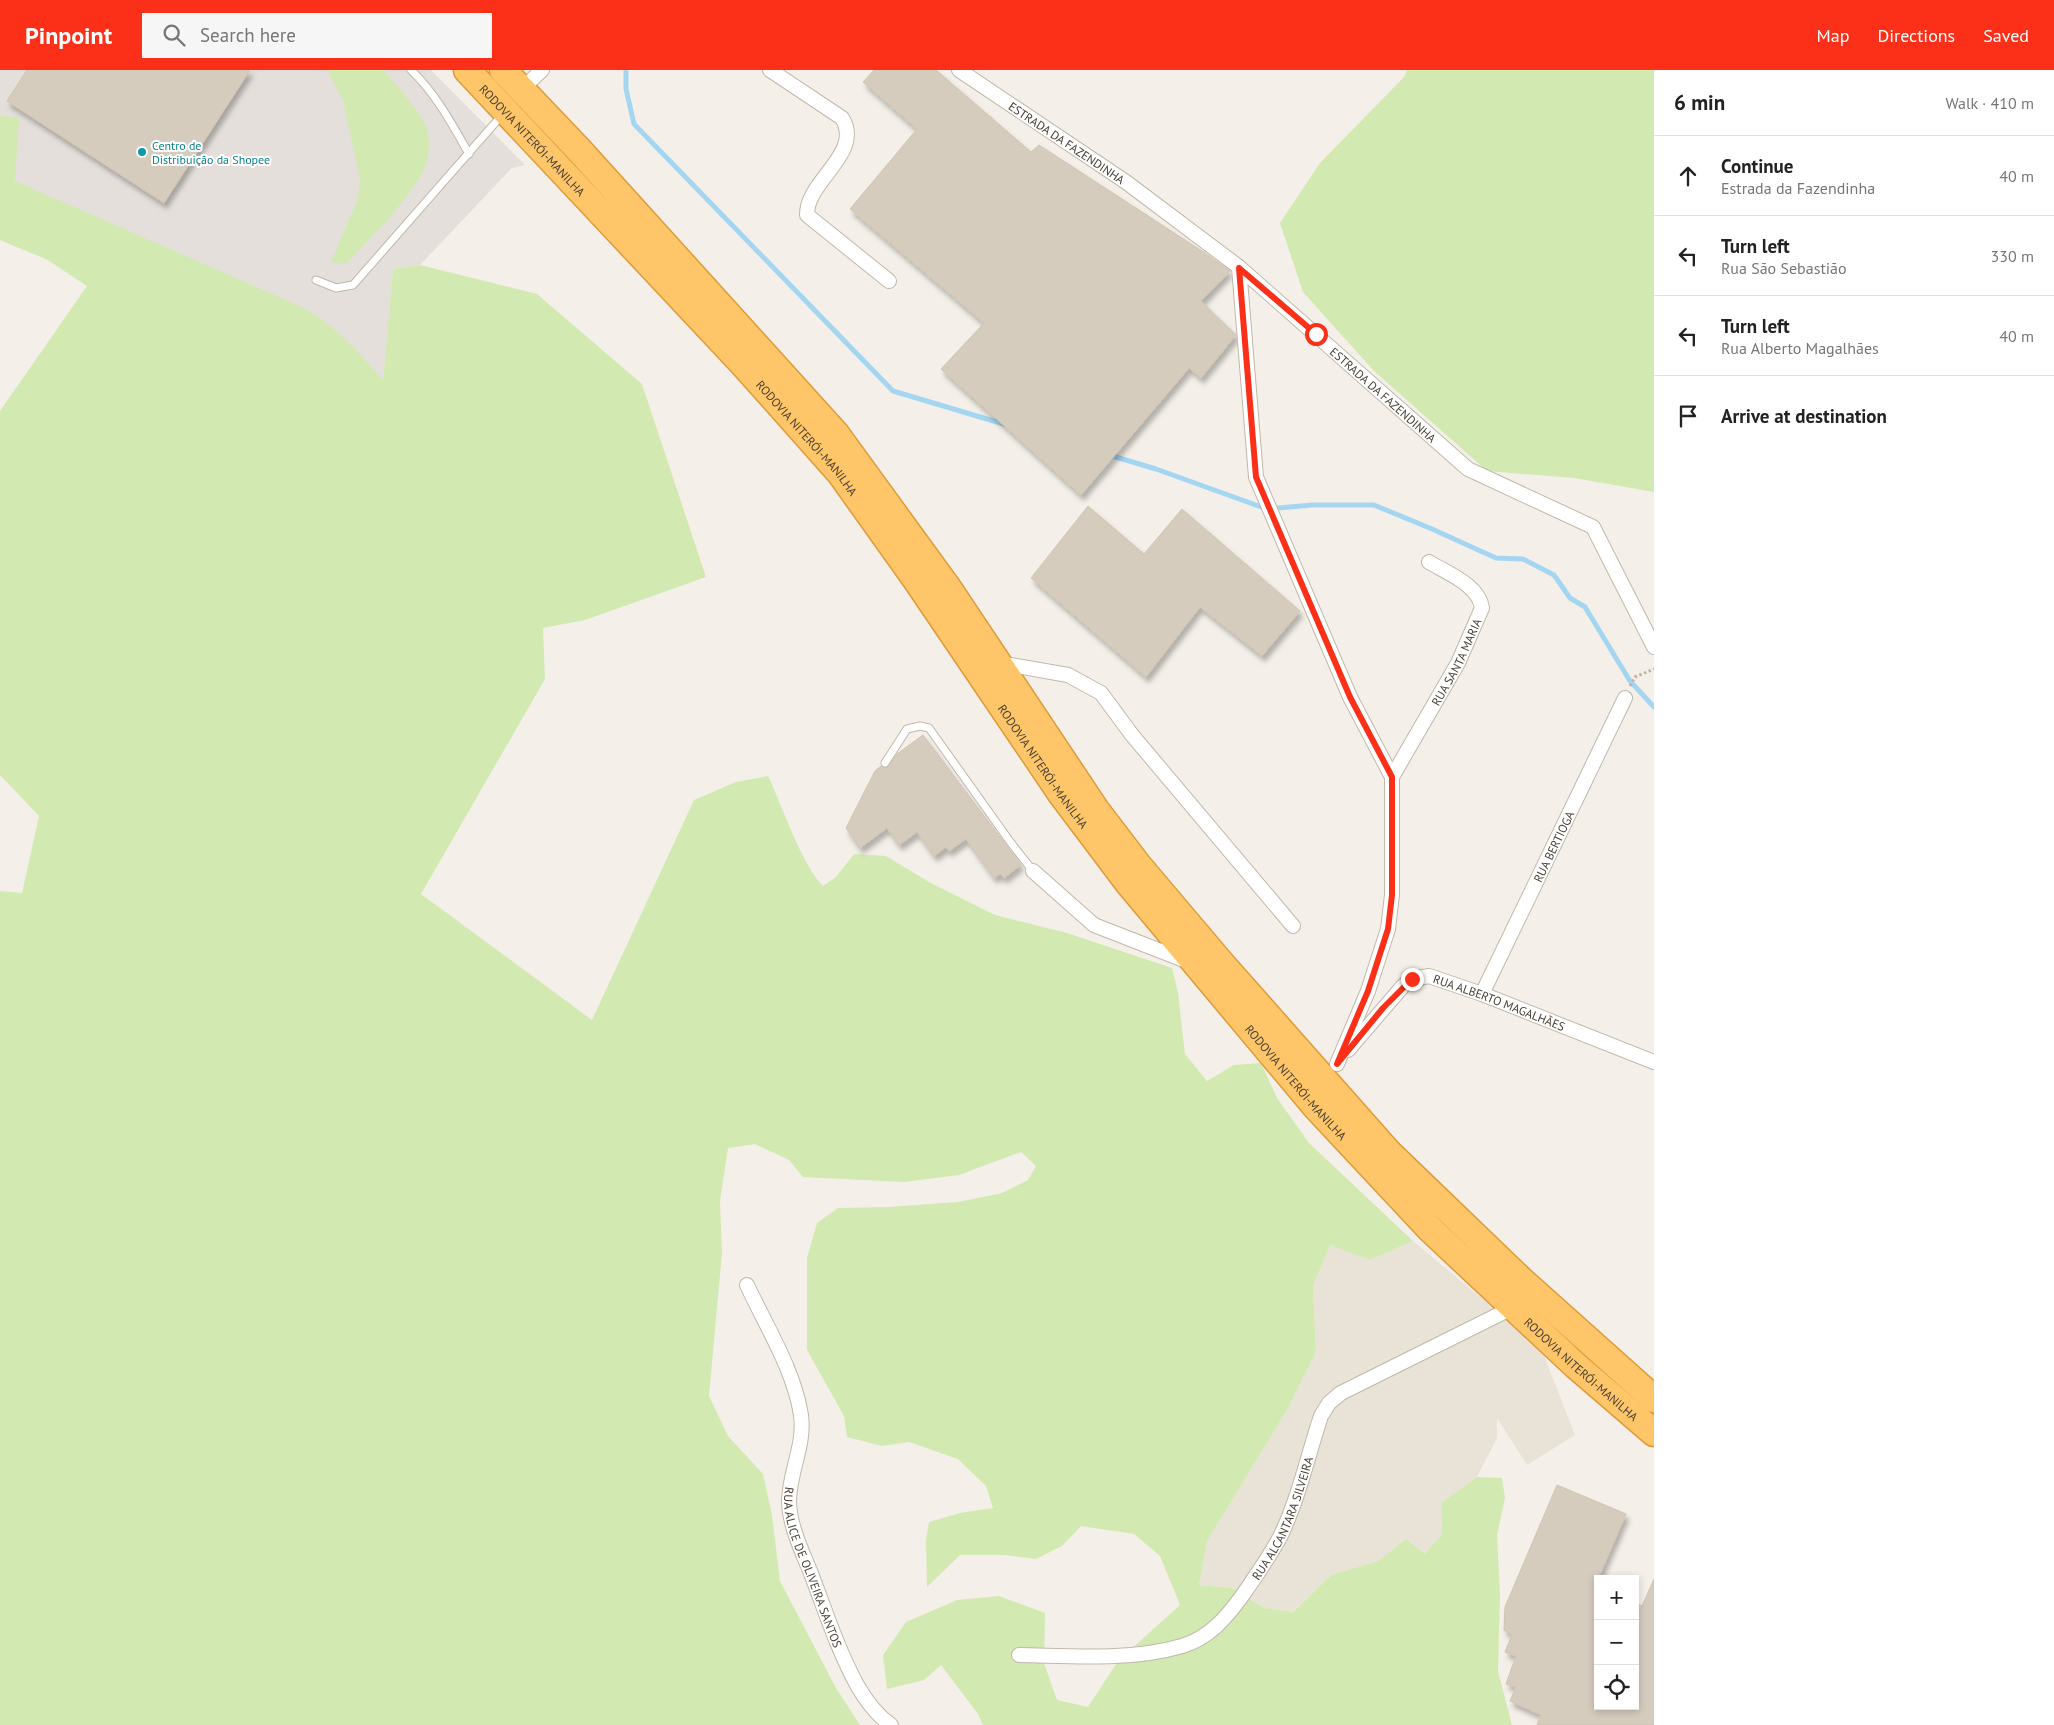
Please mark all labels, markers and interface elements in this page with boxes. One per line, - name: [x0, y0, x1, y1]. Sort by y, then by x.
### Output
- search box: [142, 13, 492, 58]
- text: Pinpoint: [25, 20, 112, 51]
- icon: search: [160, 21, 188, 49]
- text: Search here: [200, 23, 296, 47]
- text: Map: [1817, 24, 1849, 47]
- text: Directions: [1877, 24, 1955, 47]
- text: Saved: [1983, 24, 2029, 47]
- street label: RODOVIA NITERÓI-MANILHA: [477, 81, 589, 199]
- text: 6 min: [1674, 89, 1725, 116]
- text: Walk · 410 m: [1945, 93, 2034, 113]
- street label: ESTRADA DA FAZENDINHA: [1006, 98, 1128, 187]
- place label: Centro de Distribuição da Shopee: [152, 138, 270, 167]
- marker: Centro de Distribuição da Shopee: [136, 146, 148, 158]
- text: Continue: [1721, 154, 1793, 178]
- icon: ahead: [1674, 162, 1702, 190]
- text: 40 m: [1999, 166, 2034, 186]
- text: Estrada da Fazendinha: [1721, 178, 1875, 198]
- text: Turn left: [1721, 234, 1790, 258]
- icon: left: [1674, 242, 1702, 270]
- text: 330 m: [1991, 246, 2034, 266]
- text: Rua São Sebastião: [1721, 258, 1847, 278]
- text: Turn left: [1721, 314, 1790, 338]
- icon: left: [1674, 322, 1702, 350]
- route start: [1305, 323, 1328, 346]
- text: 40 m: [1999, 326, 2034, 346]
- text: Rua Alberto Magalhães: [1721, 338, 1879, 358]
- street label: ESTRADA DA FAZENDINHA: [1327, 344, 1440, 445]
- street label: RODOVIA NITERÓI-MANILHA: [753, 377, 861, 498]
- icon: arrive: [1674, 402, 1702, 430]
- text: Arrive at destination: [1721, 404, 1887, 428]
- street label: RUA SANTA MARIA: [1428, 616, 1484, 708]
- street label: RODOVIA NITERÓI-MANILHA: [995, 701, 1092, 831]
- street label: RUA BERTIOGA: [1530, 808, 1577, 884]
- route end: [1401, 968, 1424, 991]
- street label: RUA ALBERTO MAGALHÃES: [1431, 971, 1567, 1034]
- street label: RODOVIA NITERÓI-MANILHA: [1242, 1021, 1350, 1143]
- street label: RODOVIA NITERÓI-MANILHA: [1522, 1314, 1641, 1424]
- street label: RUA ALCANTARA SILVEIRA: [1248, 1455, 1316, 1582]
- street label: RUA ALICE DE OLIVEIRA SANTOS: [781, 1486, 846, 1650]
- map controls: [1594, 1575, 1639, 1710]
- button: +: [1594, 1575, 1639, 1620]
- button: −: [1594, 1620, 1639, 1665]
- button: locate: [1594, 1665, 1639, 1710]

